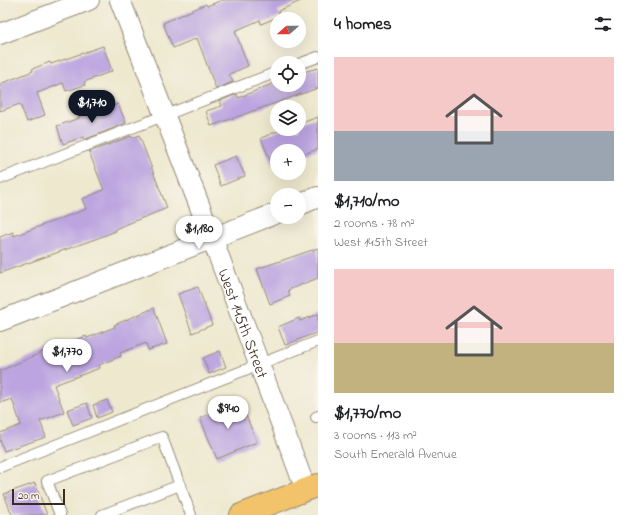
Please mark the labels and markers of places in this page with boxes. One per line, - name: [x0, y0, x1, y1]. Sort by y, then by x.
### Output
- pin: $1,710: [59, 90, 125, 124]
- pin: $1,180: [166, 216, 232, 250]
- pin: $1,770: [34, 339, 100, 373]
- pin: $940: [204, 396, 252, 430]

